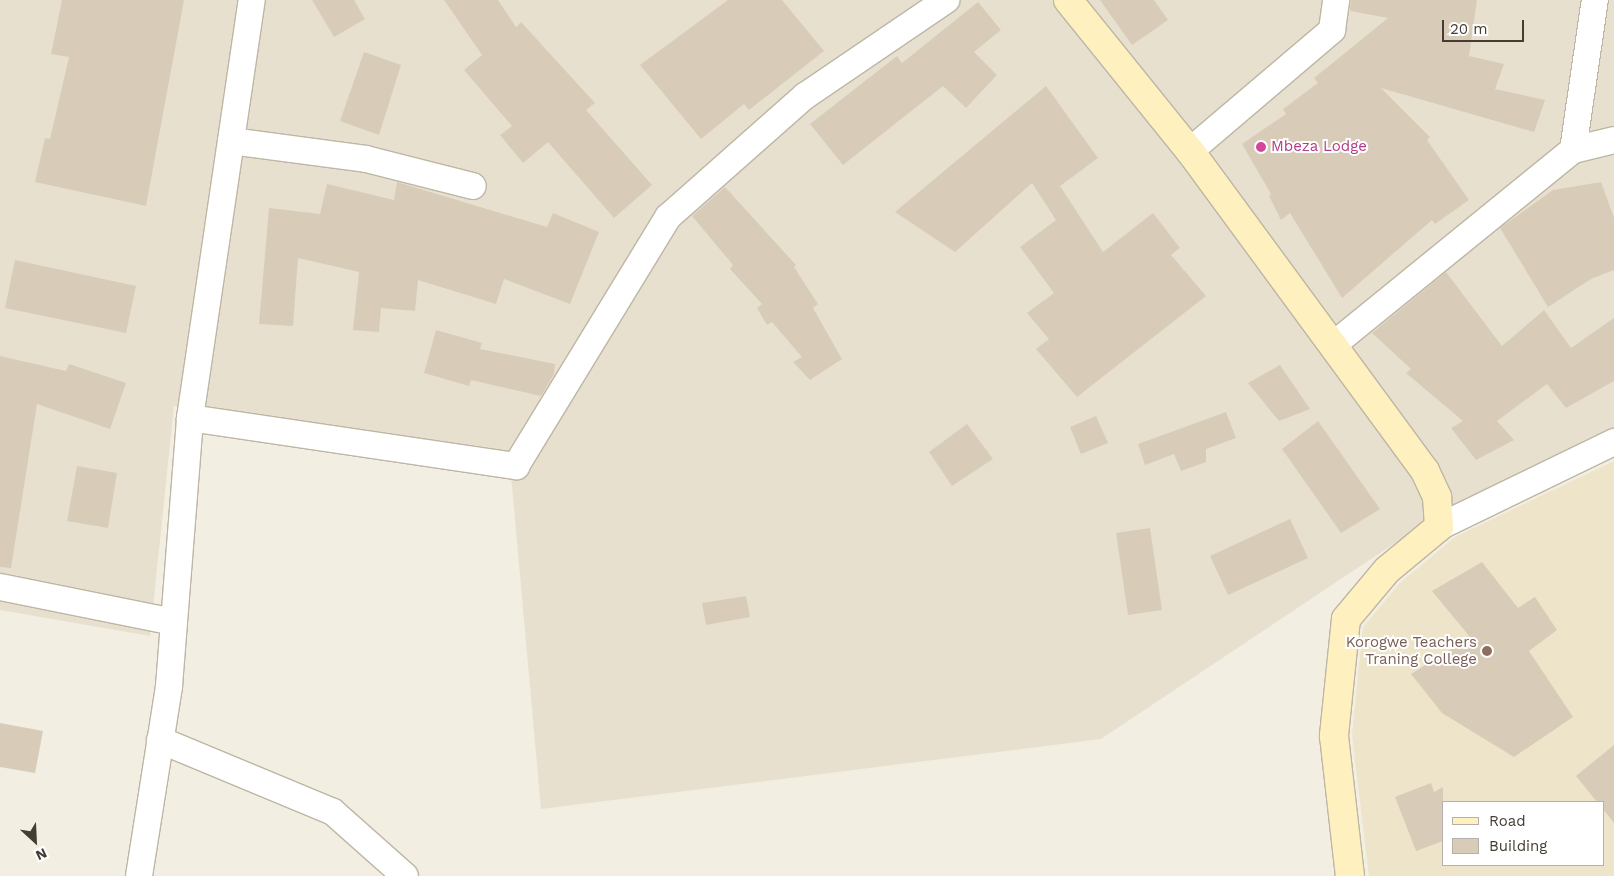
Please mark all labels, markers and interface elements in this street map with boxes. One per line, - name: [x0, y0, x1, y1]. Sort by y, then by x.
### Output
- scale bar: [1444, 10, 1526, 42]
- text: 20 m: [1450, 20, 1488, 38]
- place label: Mbeza Lodge: [1271, 138, 1367, 156]
- marker: Mbeza Lodge: [1255, 141, 1267, 153]
- place label: Korogwe Teachers Traning College: [1345, 633, 1477, 668]
- marker: Korogwe Teachers Traning College: [1481, 645, 1493, 657]
- legend: [1442, 801, 1604, 866]
- text: Road: [1489, 812, 1526, 830]
- north arrow: [10, 816, 60, 866]
- text: Building: [1489, 837, 1547, 855]
- text: N: [33, 845, 49, 864]

